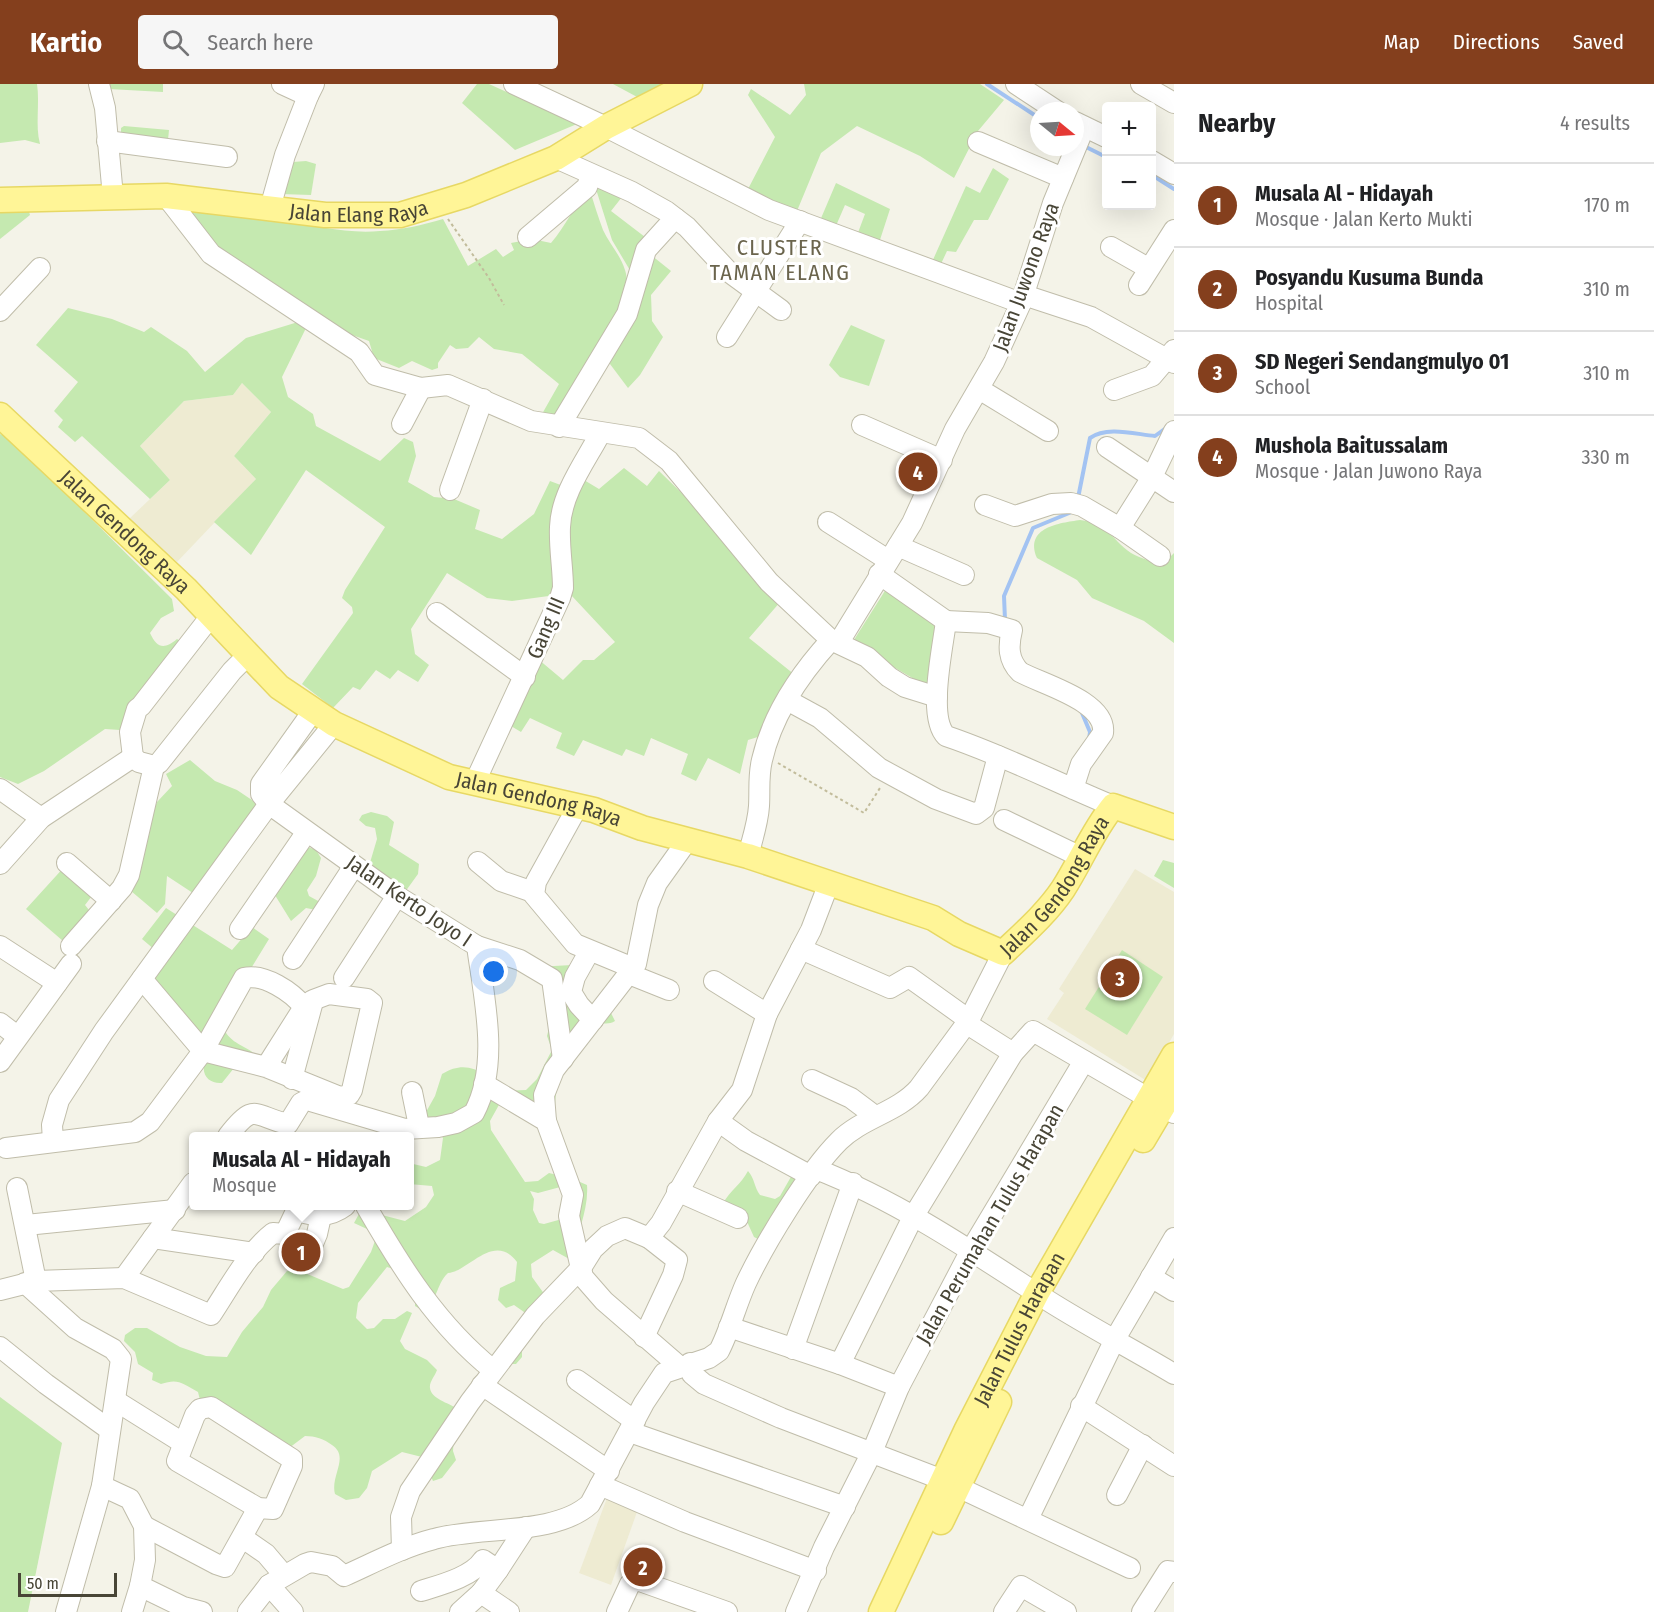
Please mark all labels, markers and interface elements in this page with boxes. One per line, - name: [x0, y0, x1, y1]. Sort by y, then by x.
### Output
- search box: [138, 15, 558, 69]
- text: Kartio: [30, 26, 102, 59]
- icon: search: [159, 26, 192, 59]
- text: Search here: [207, 29, 313, 56]
- text: Map: [1383, 29, 1420, 55]
- text: Directions: [1453, 29, 1540, 55]
- text: Saved: [1573, 29, 1624, 55]
- north arrow: [1030, 102, 1084, 156]
- map controls: [1102, 102, 1156, 210]
- button: +: [1102, 102, 1156, 156]
- text: Nearby: [1198, 108, 1275, 139]
- text: 4 results: [1560, 111, 1630, 135]
- button: −: [1102, 156, 1156, 210]
- text: Musala Al - Hidayah: [1255, 180, 1433, 207]
- text: 1: [1213, 193, 1222, 217]
- text: 170 m: [1584, 193, 1630, 217]
- street label: Jalan Elang Raya: [288, 194, 431, 228]
- street label: Jalan Juwono Raya: [987, 199, 1065, 355]
- text: Mosque · Jalan Kerto Mukti: [1255, 207, 1472, 231]
- district label: CLUSTER TAMAN ELANG: [710, 234, 850, 286]
- text: Posyandu Kusuma Bunda: [1255, 264, 1483, 291]
- text: 2: [1213, 277, 1222, 301]
- text: 310 m: [1583, 277, 1630, 301]
- text: Hospital: [1255, 291, 1323, 315]
- text: SD Negeri Sendangmulyo 01: [1255, 348, 1509, 375]
- text: 3: [1213, 361, 1222, 385]
- text: 310 m: [1583, 361, 1630, 385]
- text: School: [1255, 375, 1310, 399]
- text: Mushola Baitussalam: [1255, 432, 1448, 459]
- text: 4: [1212, 445, 1223, 469]
- text: 330 m: [1581, 445, 1630, 469]
- pin: 4: [898, 450, 938, 494]
- text: Mosque · Jalan Juwono Raya: [1255, 459, 1482, 483]
- street label: Jalan Gendong Raya: [54, 464, 196, 599]
- street label: Gang III: [521, 593, 571, 663]
- street label: Jalan Gendong Raya: [453, 766, 625, 832]
- street label: Jalan Gendong Raya: [994, 811, 1115, 962]
- street label: Jalan Kerto Joyo I: [341, 849, 477, 953]
- pin: 3: [1100, 956, 1140, 1000]
- your location: [479, 957, 508, 986]
- street label: Jalan Perumahan Tulus Harapan: [910, 1099, 1070, 1349]
- popup: [189, 1132, 414, 1210]
- text: Musala Al - Hidayah: [212, 1146, 391, 1173]
- text: Mosque: [212, 1173, 277, 1197]
- pin: 1: [282, 1230, 320, 1274]
- street label: Jalan Tulus Harapan: [968, 1248, 1071, 1410]
- pin: 2: [624, 1544, 662, 1590]
- scale bar: [18, 1570, 117, 1598]
- text: 50 m: [27, 1574, 59, 1593]

